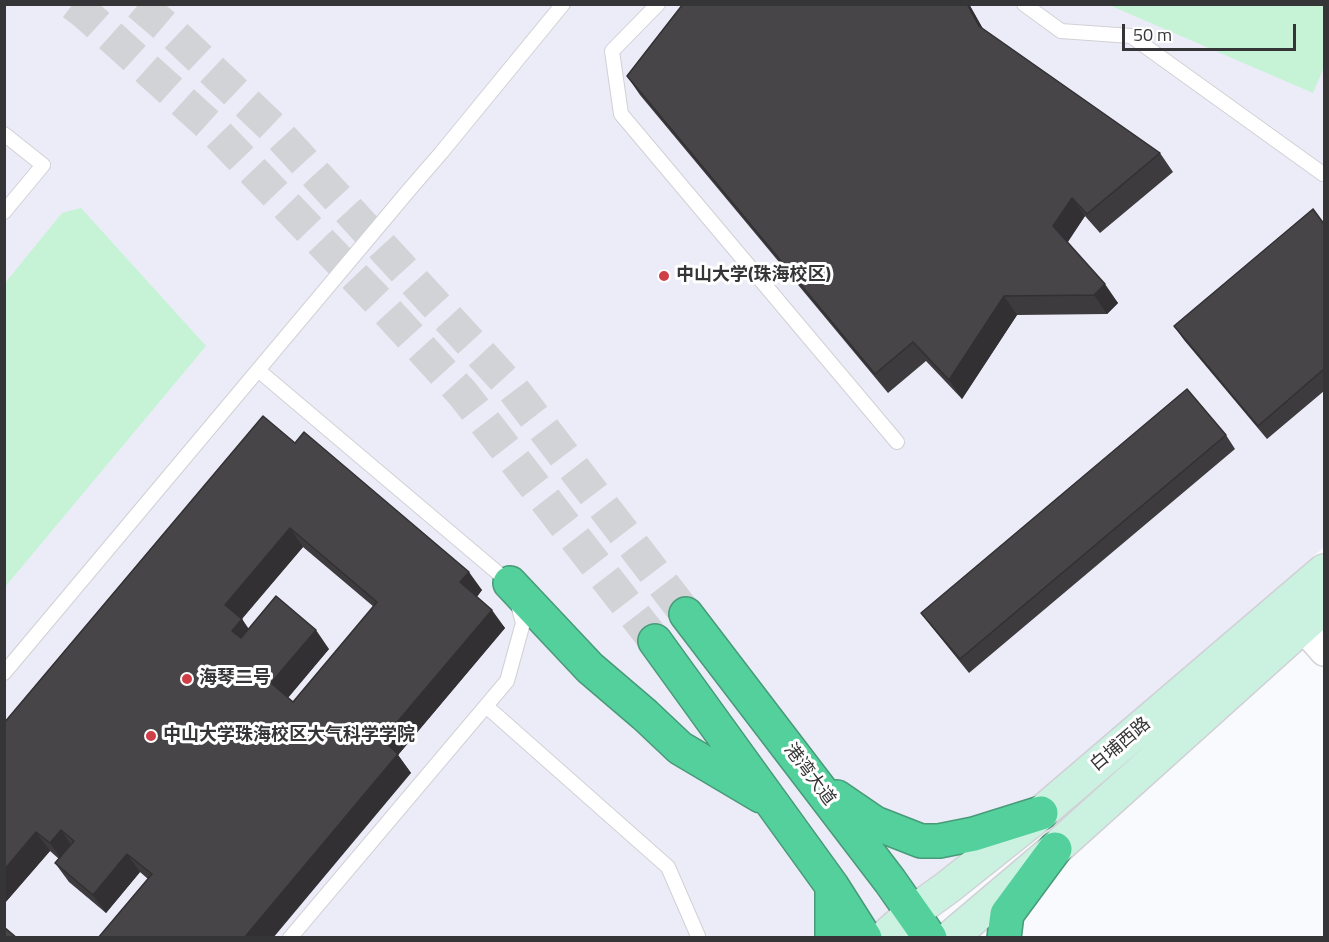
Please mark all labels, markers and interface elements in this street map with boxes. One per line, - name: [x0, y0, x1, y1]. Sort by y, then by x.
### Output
- scale bar: [1125, 12, 1299, 50]
- text: 50 m: [1133, 21, 1172, 48]
- place label: 中山大学(珠海校区): [676, 265, 831, 287]
- marker: 中山大学(珠海校区): [657, 269, 671, 283]
- place label: 海琴二号: [199, 668, 271, 690]
- marker: 海琴二号: [180, 672, 194, 686]
- street label: 白埔西路: [1086, 714, 1156, 776]
- place label: 中山大学珠海校区大气科学学院: [163, 725, 415, 747]
- marker: 中山大学珠海校区大气科学学院: [144, 729, 158, 743]
- street label: 港湾大道: [779, 740, 839, 810]

